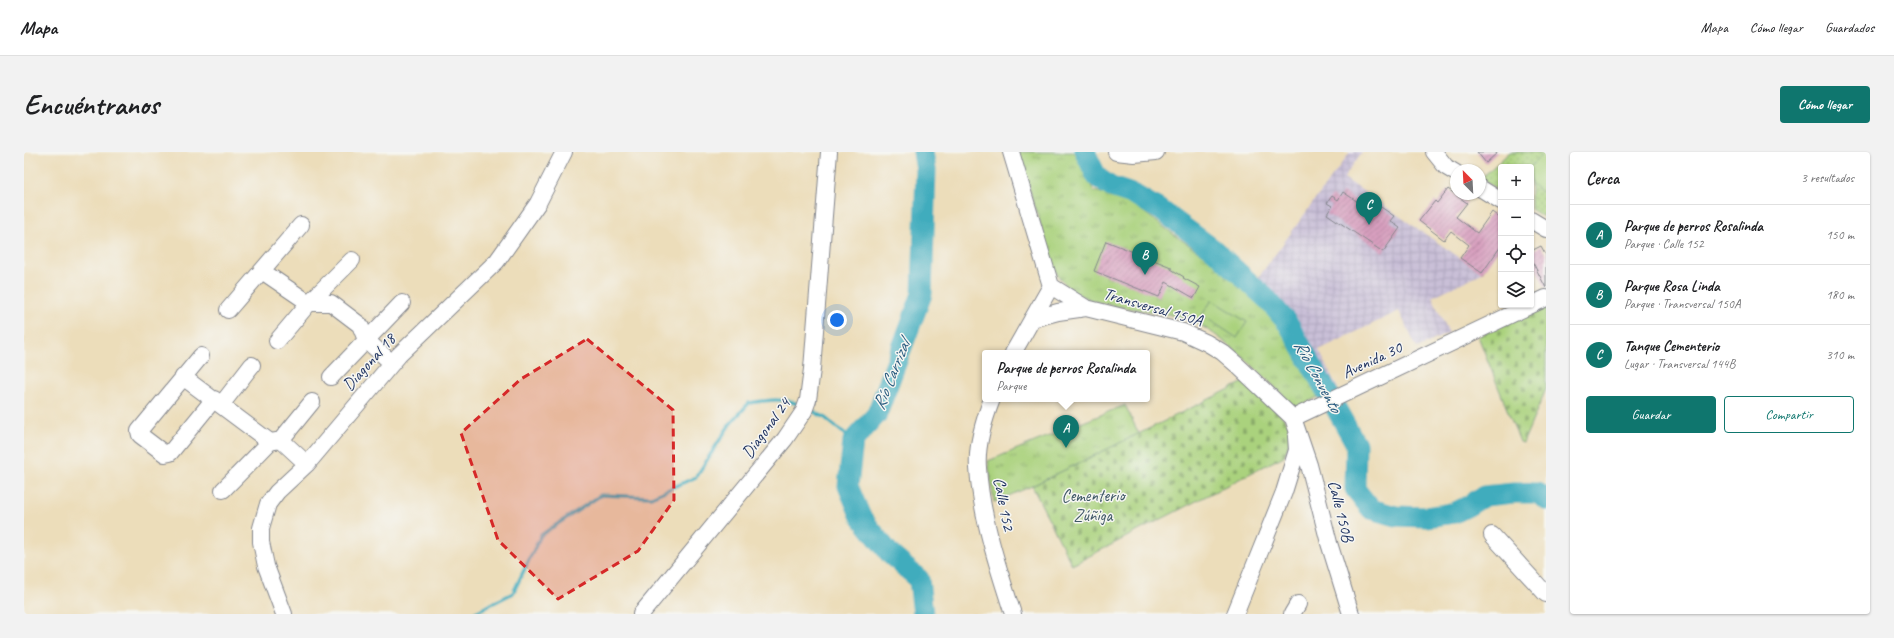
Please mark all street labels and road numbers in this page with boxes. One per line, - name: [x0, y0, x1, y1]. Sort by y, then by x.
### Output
- street label: Transversal 150A: [1101, 283, 1206, 332]
- street label: Diagonal 18: [338, 327, 402, 395]
- street label: Avenida 30: [1339, 336, 1406, 383]
- street label: Diagonal 24: [737, 392, 796, 462]
- street label: Calle 152: [989, 476, 1020, 534]
- street label: Calle 150B: [1323, 478, 1359, 545]

